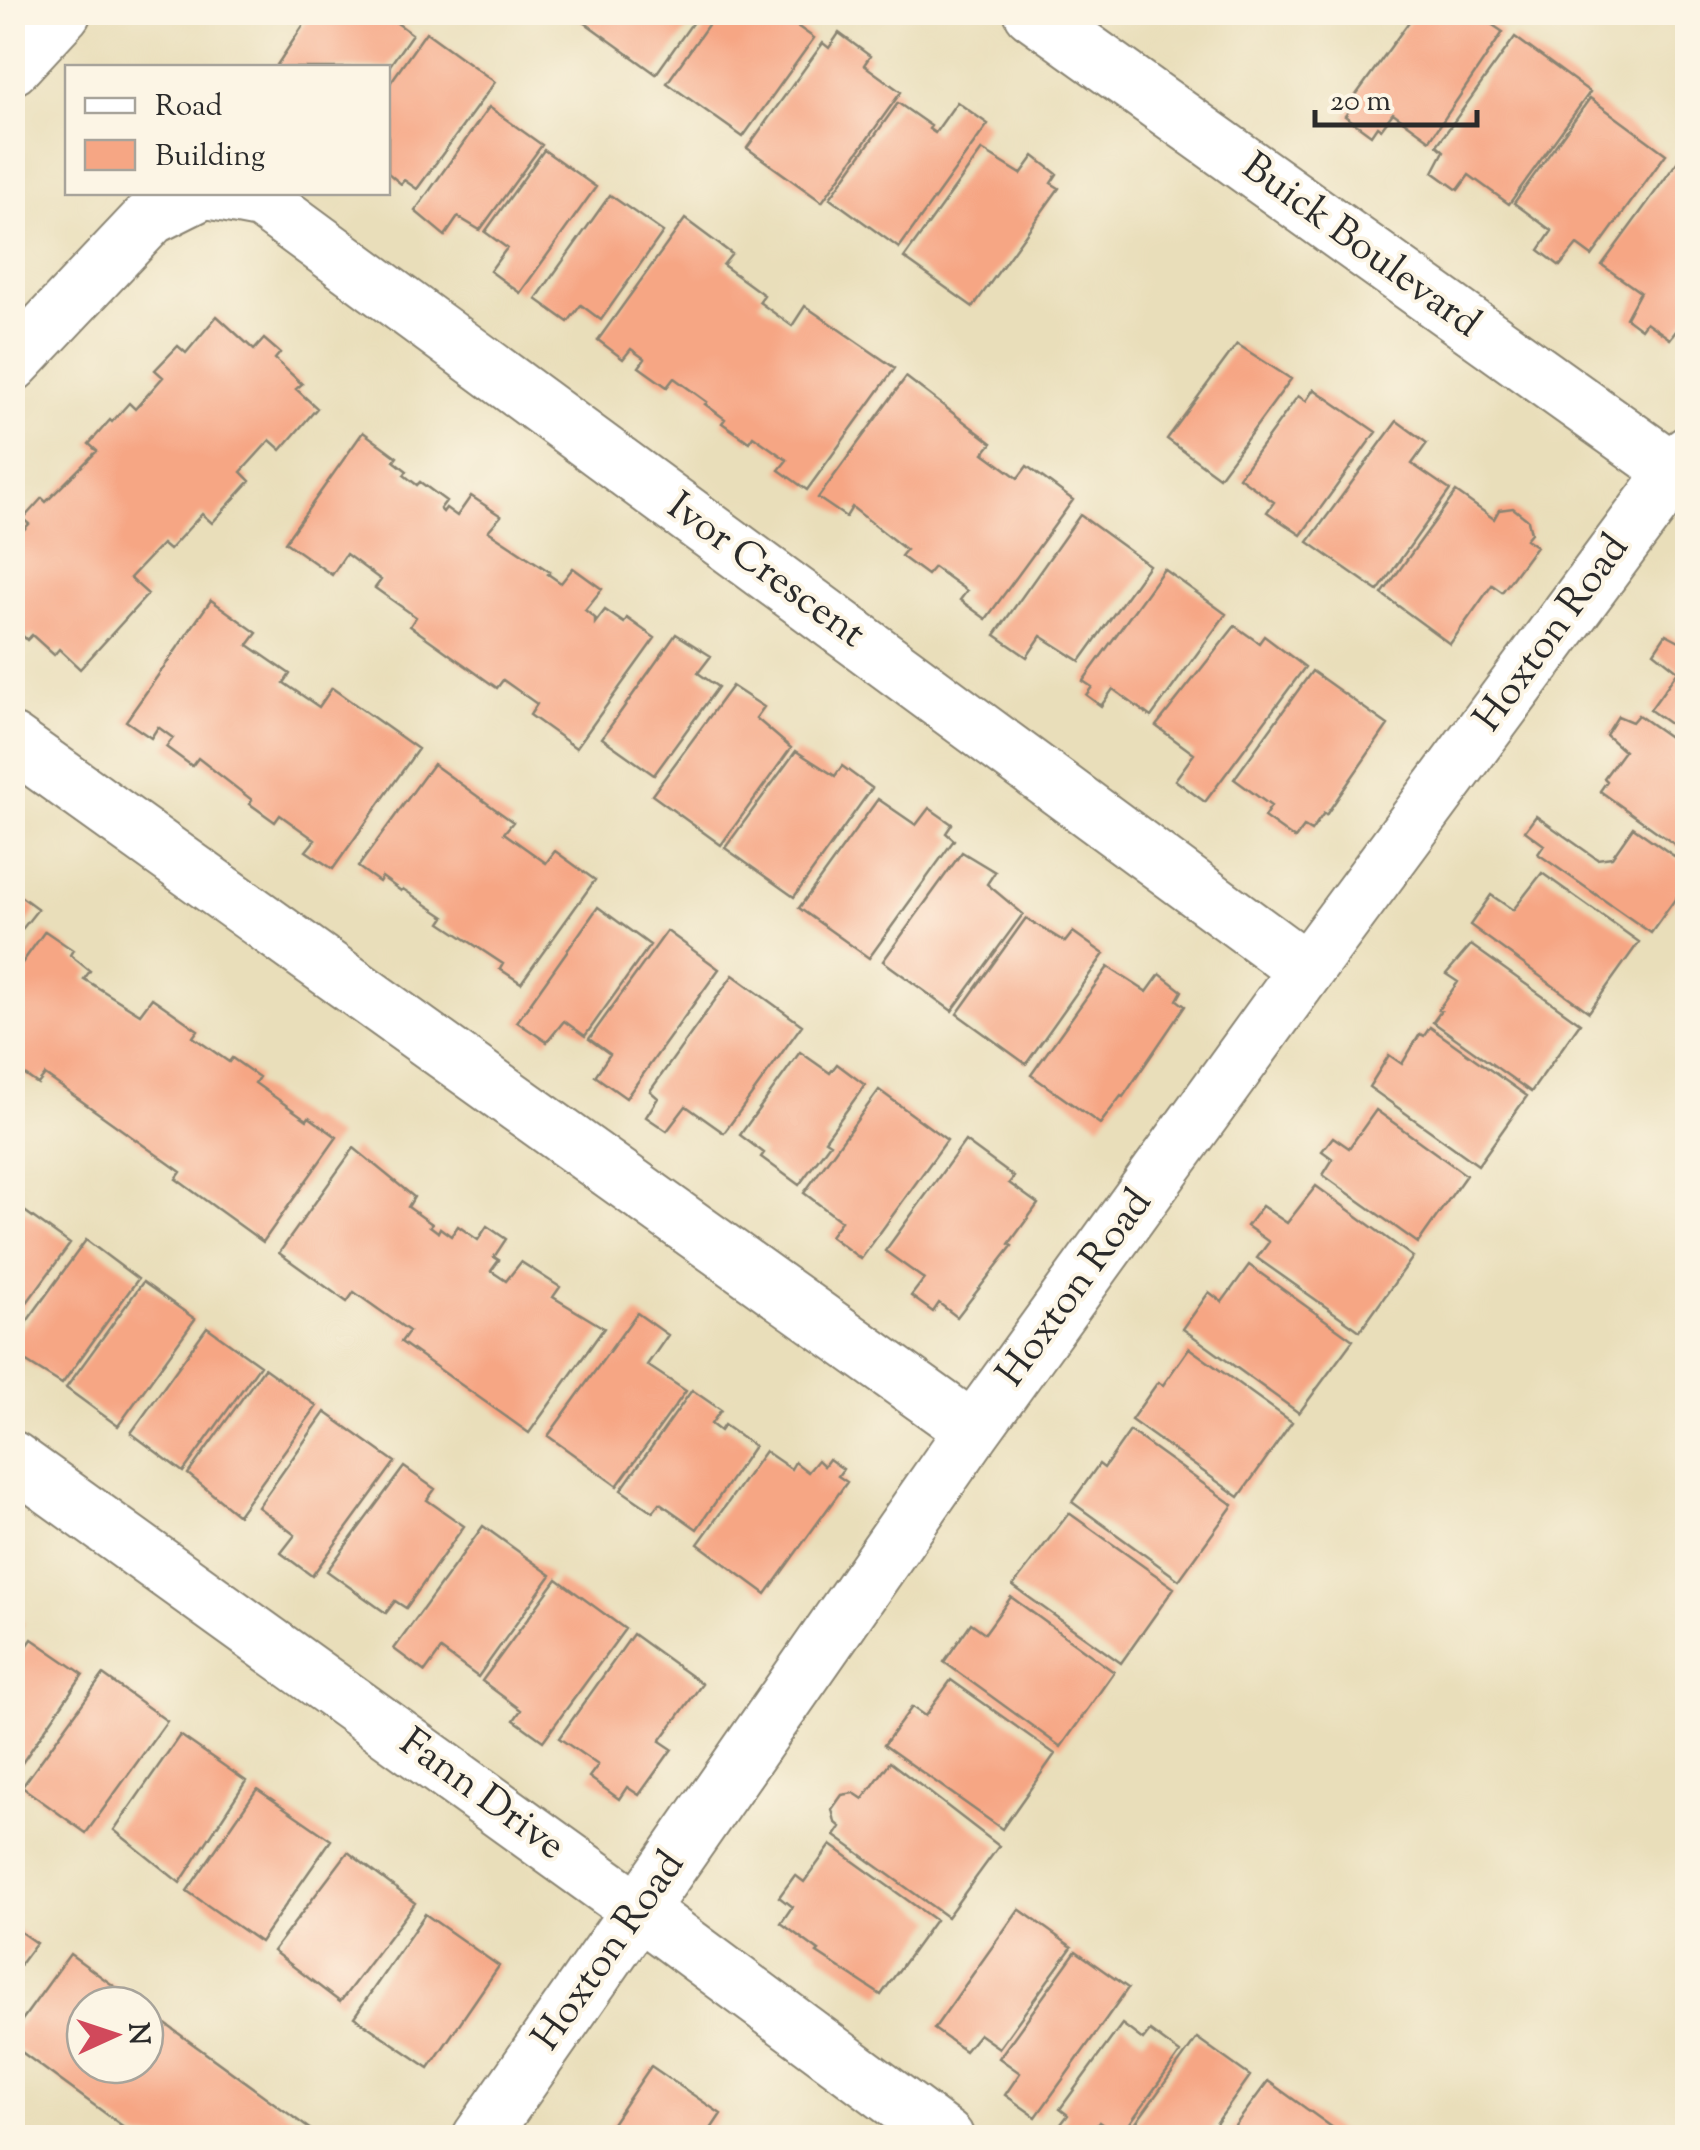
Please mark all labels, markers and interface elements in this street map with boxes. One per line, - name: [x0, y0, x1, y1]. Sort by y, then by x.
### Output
- legend: [65, 65, 390, 195]
- scale bar: [1315, 65, 1478, 127]
- text: 20 m: [1330, 81, 1391, 124]
- text: Road: [155, 86, 222, 129]
- text: Building: [155, 136, 265, 179]
- street label: Buick Boulevard: [1229, 141, 1491, 353]
- street label: Ivor Crescent: [654, 480, 876, 664]
- street label: Hoxton Road: [1462, 523, 1644, 745]
- street label: Hoxton Road: [985, 1178, 1167, 1400]
- street label: Fann Drive: [387, 1717, 575, 1875]
- street label: Hoxton Road: [520, 1841, 700, 2063]
- north arrow: [65, 1985, 165, 2085]
- text: N: [116, 2022, 158, 2046]

